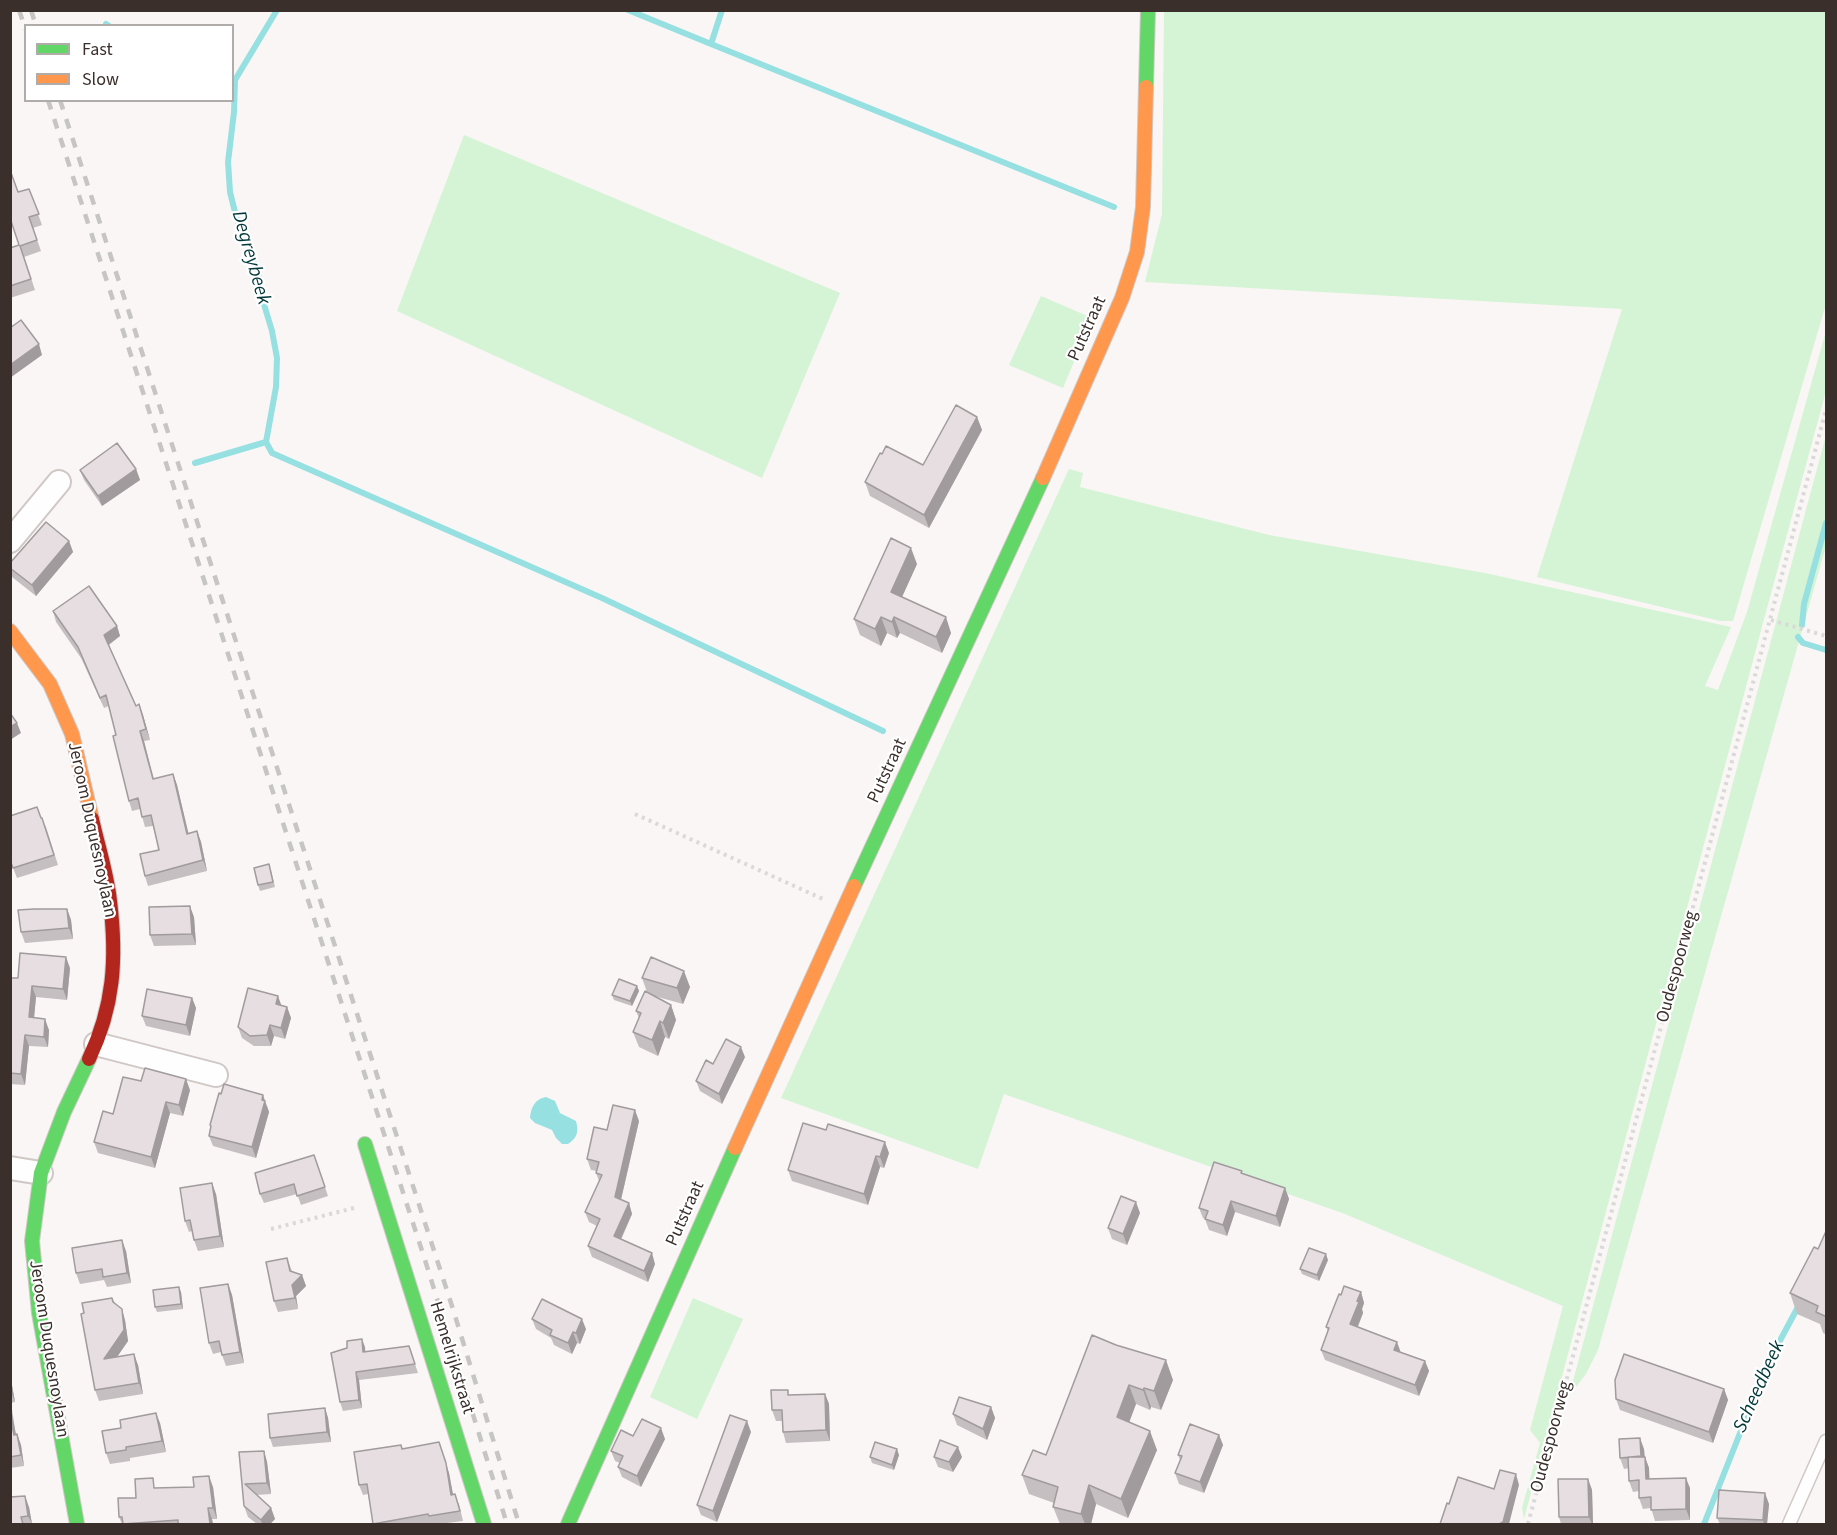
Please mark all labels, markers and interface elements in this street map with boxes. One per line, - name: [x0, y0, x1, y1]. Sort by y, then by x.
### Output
- legend: [24, 24, 234, 102]
- text: Fast: [82, 37, 113, 62]
- text: Slow: [82, 67, 119, 92]
- water label: Degreybeek: [225, 208, 275, 308]
- street label: Putstraat: [1064, 293, 1112, 365]
- street label: Putstraat: [864, 735, 912, 807]
- street label: Jeroom Duquesnoylaan: [62, 740, 120, 920]
- street label: Oudespoorweg: [1653, 909, 1703, 1025]
- street label: Putstraat: [662, 1178, 710, 1250]
- street label: Jeroom Duquesnoylaan: [23, 1259, 73, 1439]
- street label: Hemelrijkstraat: [424, 1299, 478, 1417]
- water label: Scheedbeek: [1729, 1337, 1791, 1437]
- street label: Oudespoorweg: [1527, 1379, 1577, 1495]

